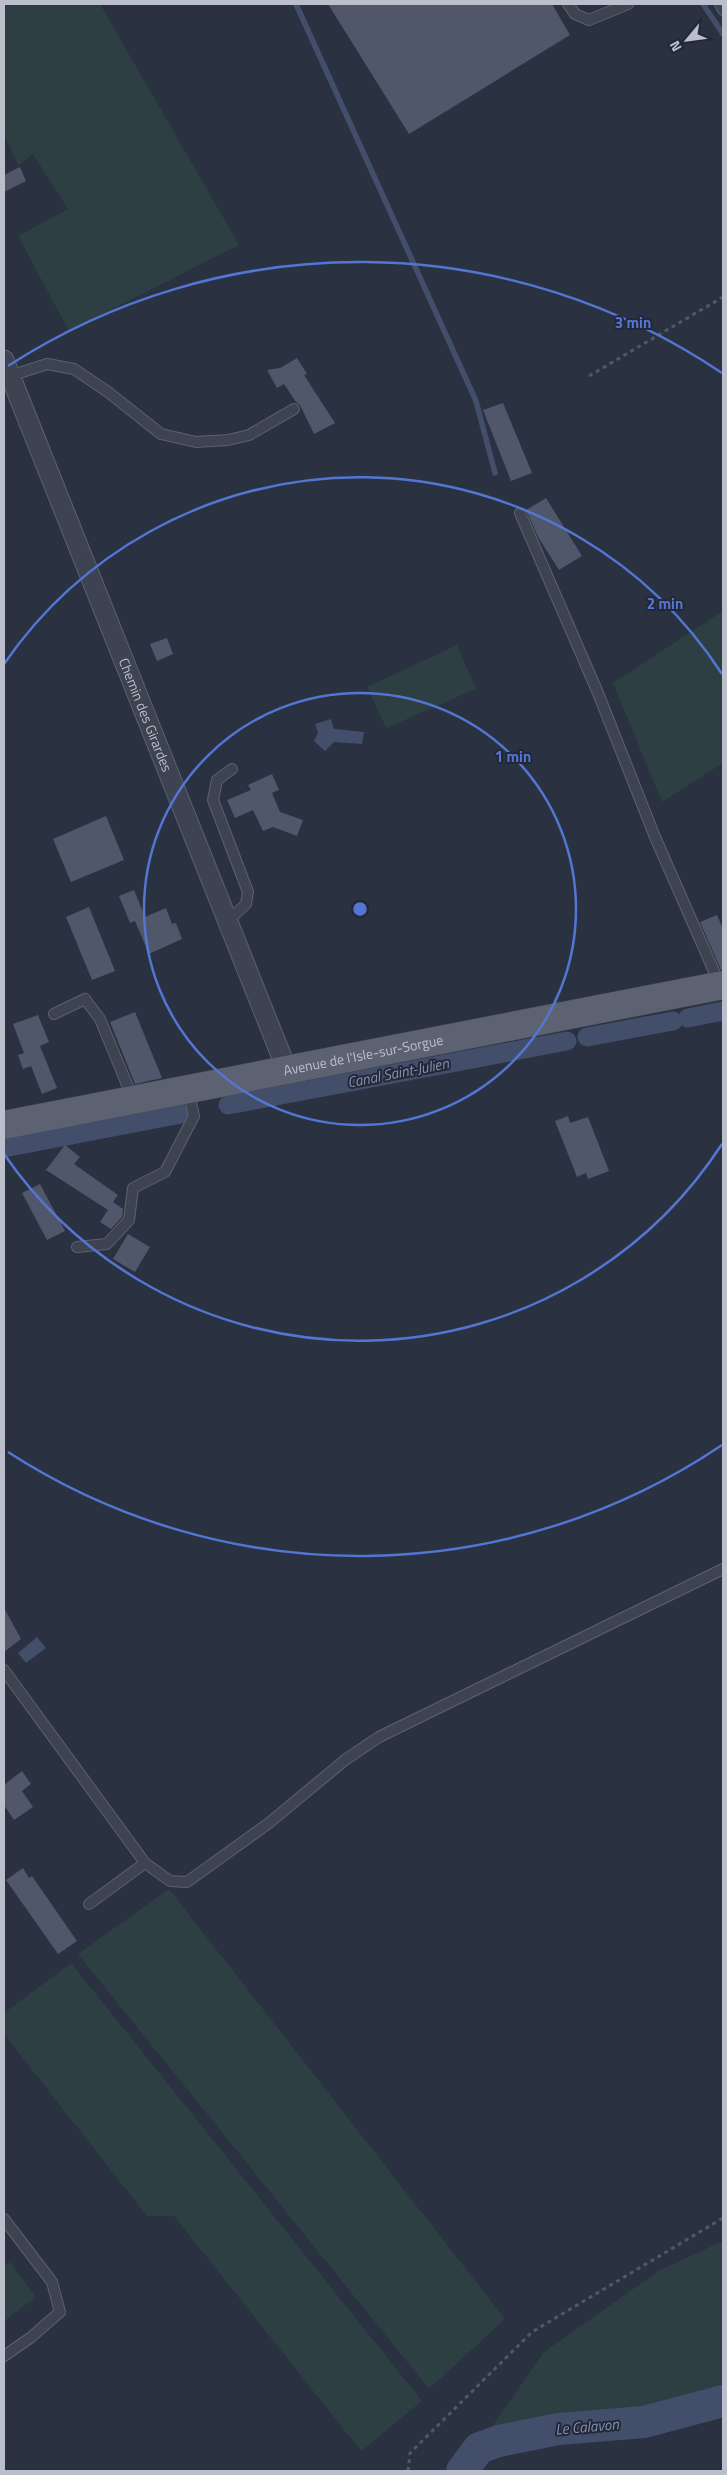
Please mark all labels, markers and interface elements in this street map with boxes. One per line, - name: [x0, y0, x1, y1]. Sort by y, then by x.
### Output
- north arrow: [662, 15, 712, 65]
- text: N: [664, 37, 687, 56]
- text: 3 min: [615, 311, 651, 334]
- text: 2 min: [647, 592, 683, 615]
- street label: Chemin des Girardes: [114, 655, 178, 775]
- text: 1 min: [495, 745, 531, 768]
- centre of rings: [351, 900, 369, 918]
- street label: Avenue de l'Isle-sur-Sorgue: [281, 1029, 445, 1080]
- water label: Canal Saint-Julien: [345, 1051, 451, 1094]
- water label: Le Calavon: [554, 2412, 620, 2441]

